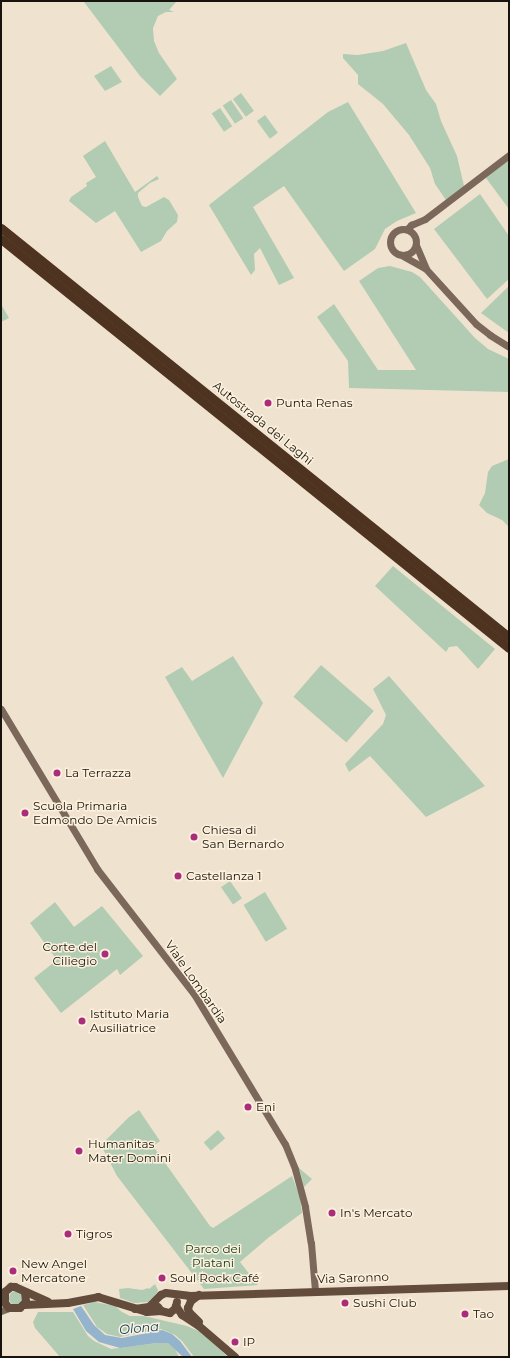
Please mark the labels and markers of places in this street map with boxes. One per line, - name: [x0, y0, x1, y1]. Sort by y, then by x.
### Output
- place label: Punta Renas: [276, 396, 353, 410]
- marker: Punta Renas: [263, 398, 273, 408]
- place label: La Terrazza: [65, 766, 131, 780]
- marker: La Terrazza: [52, 768, 62, 778]
- place label: Scuola Primaria Edmondo De Amicis: [33, 799, 157, 827]
- marker: Scuola Primaria Edmondo De Amicis: [20, 808, 30, 818]
- place label: Chiesa di San Bernardo: [202, 823, 284, 851]
- marker: Chiesa di San Bernardo: [189, 832, 199, 842]
- place label: Castellanza 1: [186, 869, 262, 883]
- marker: Castellanza 1: [173, 871, 183, 881]
- place label: Corte del Ciliegio: [43, 940, 97, 968]
- marker: Corte del Ciliegio: [100, 949, 110, 959]
- place label: Istituto Maria Ausiliatrice: [90, 1007, 169, 1035]
- marker: Istituto Maria Ausiliatrice: [77, 1016, 87, 1026]
- place label: Eni: [256, 1100, 275, 1114]
- marker: Eni: [243, 1102, 253, 1112]
- place label: Humanitas Mater Domini: [88, 1137, 171, 1165]
- marker: Humanitas Mater Domini: [73, 1145, 85, 1157]
- place label: In's Mercato: [340, 1206, 413, 1220]
- marker: In's Mercato: [327, 1208, 337, 1218]
- place label: Tigros: [76, 1227, 112, 1241]
- marker: Tigros: [63, 1229, 73, 1239]
- place label: New Angel Mercatone: [21, 1257, 87, 1285]
- marker: New Angel Mercatone: [8, 1266, 18, 1276]
- place label: Soul Rock Café: [170, 1271, 259, 1285]
- marker: Soul Rock Café: [157, 1273, 167, 1283]
- place label: Sushi Club: [353, 1296, 417, 1310]
- marker: Sushi Club: [340, 1298, 350, 1308]
- place label: Tao: [473, 1307, 494, 1321]
- marker: Tao: [460, 1309, 470, 1319]
- place label: IP: [243, 1335, 255, 1349]
- marker: IP: [230, 1337, 240, 1347]

